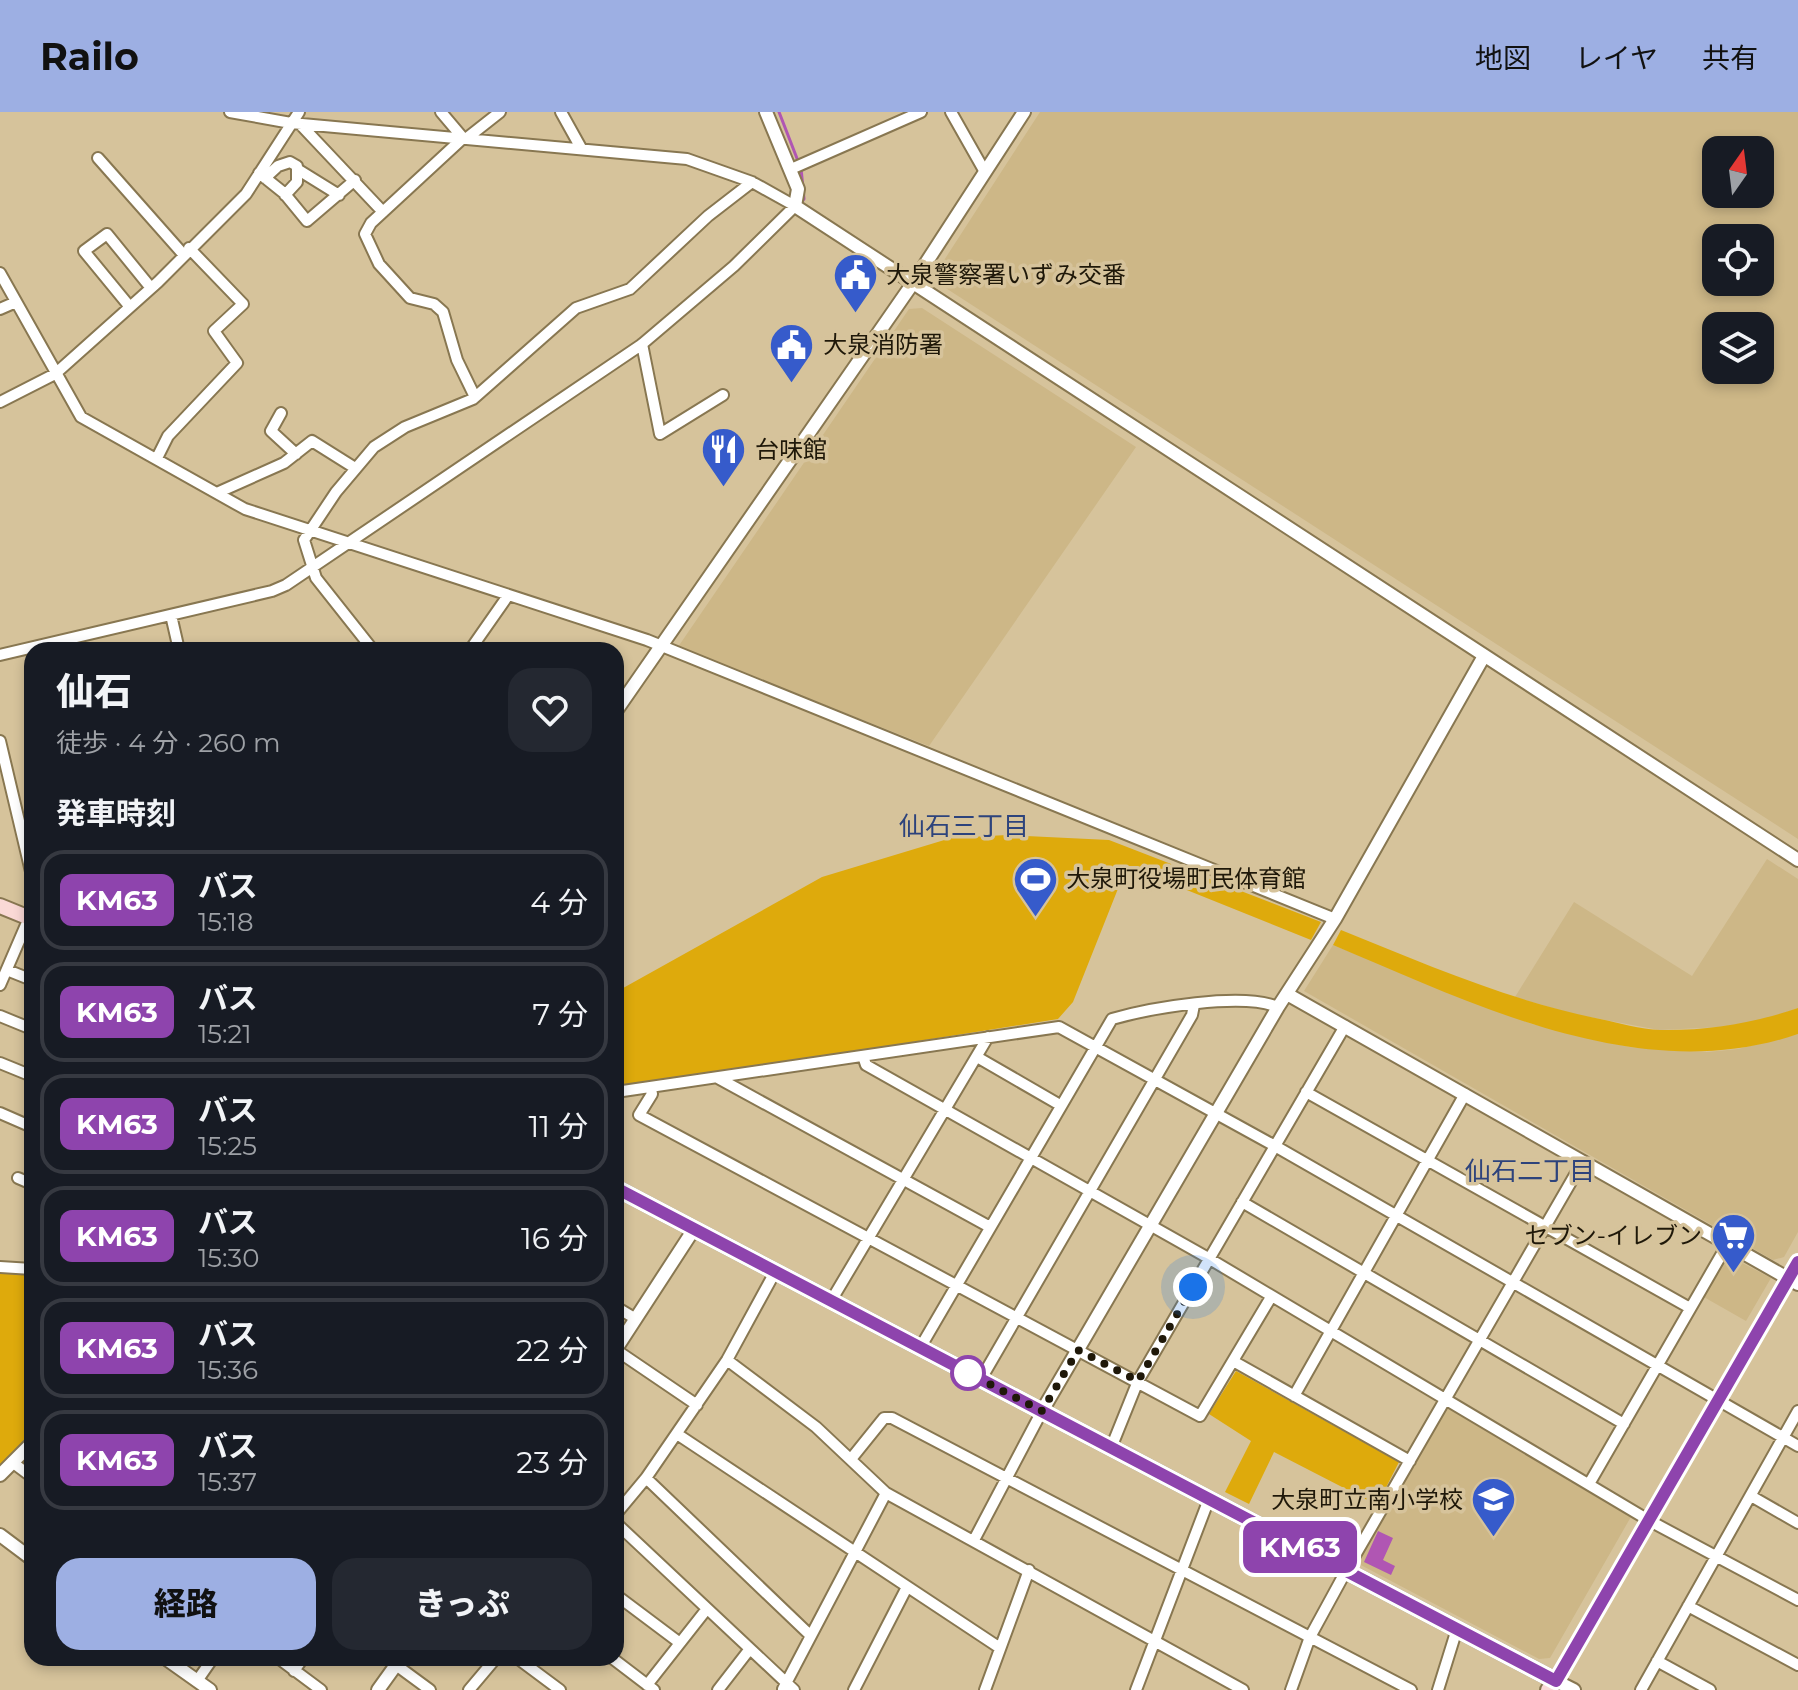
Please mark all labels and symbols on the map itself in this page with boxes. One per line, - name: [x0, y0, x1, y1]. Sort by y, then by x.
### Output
- north arrow: [1702, 136, 1774, 208]
- public building icon: 大泉警察署いずみ交番: [831, 251, 879, 314]
- place label: 大泉警察署いずみ交番: [886, 260, 1126, 289]
- public building icon: 大泉消防署: [768, 321, 816, 384]
- place label: 大泉消防署: [823, 330, 943, 359]
- restaurant icon: 台味館: [700, 426, 748, 489]
- place label: 台味館: [755, 435, 827, 464]
- district label: 仙石三丁目: [899, 810, 1029, 842]
- sports icon: 大泉町役場町民体育館: [1011, 855, 1059, 918]
- place label: 大泉町役場町民体育館: [1066, 864, 1306, 893]
- district label: 仙石二丁目: [1465, 1155, 1595, 1187]
- supermarket icon: セブン-イレブン: [1709, 1212, 1757, 1275]
- place label: セブン-イレブン: [1525, 1221, 1702, 1250]
- your location: [1173, 1267, 1213, 1307]
- unlabelled marker: [951, 1356, 985, 1390]
- school or university icon: 大泉町立南小学校: [1470, 1476, 1518, 1539]
- place label: 大泉町立南小学校: [1271, 1485, 1463, 1514]
- line badge: KM63: [1244, 1521, 1356, 1573]

